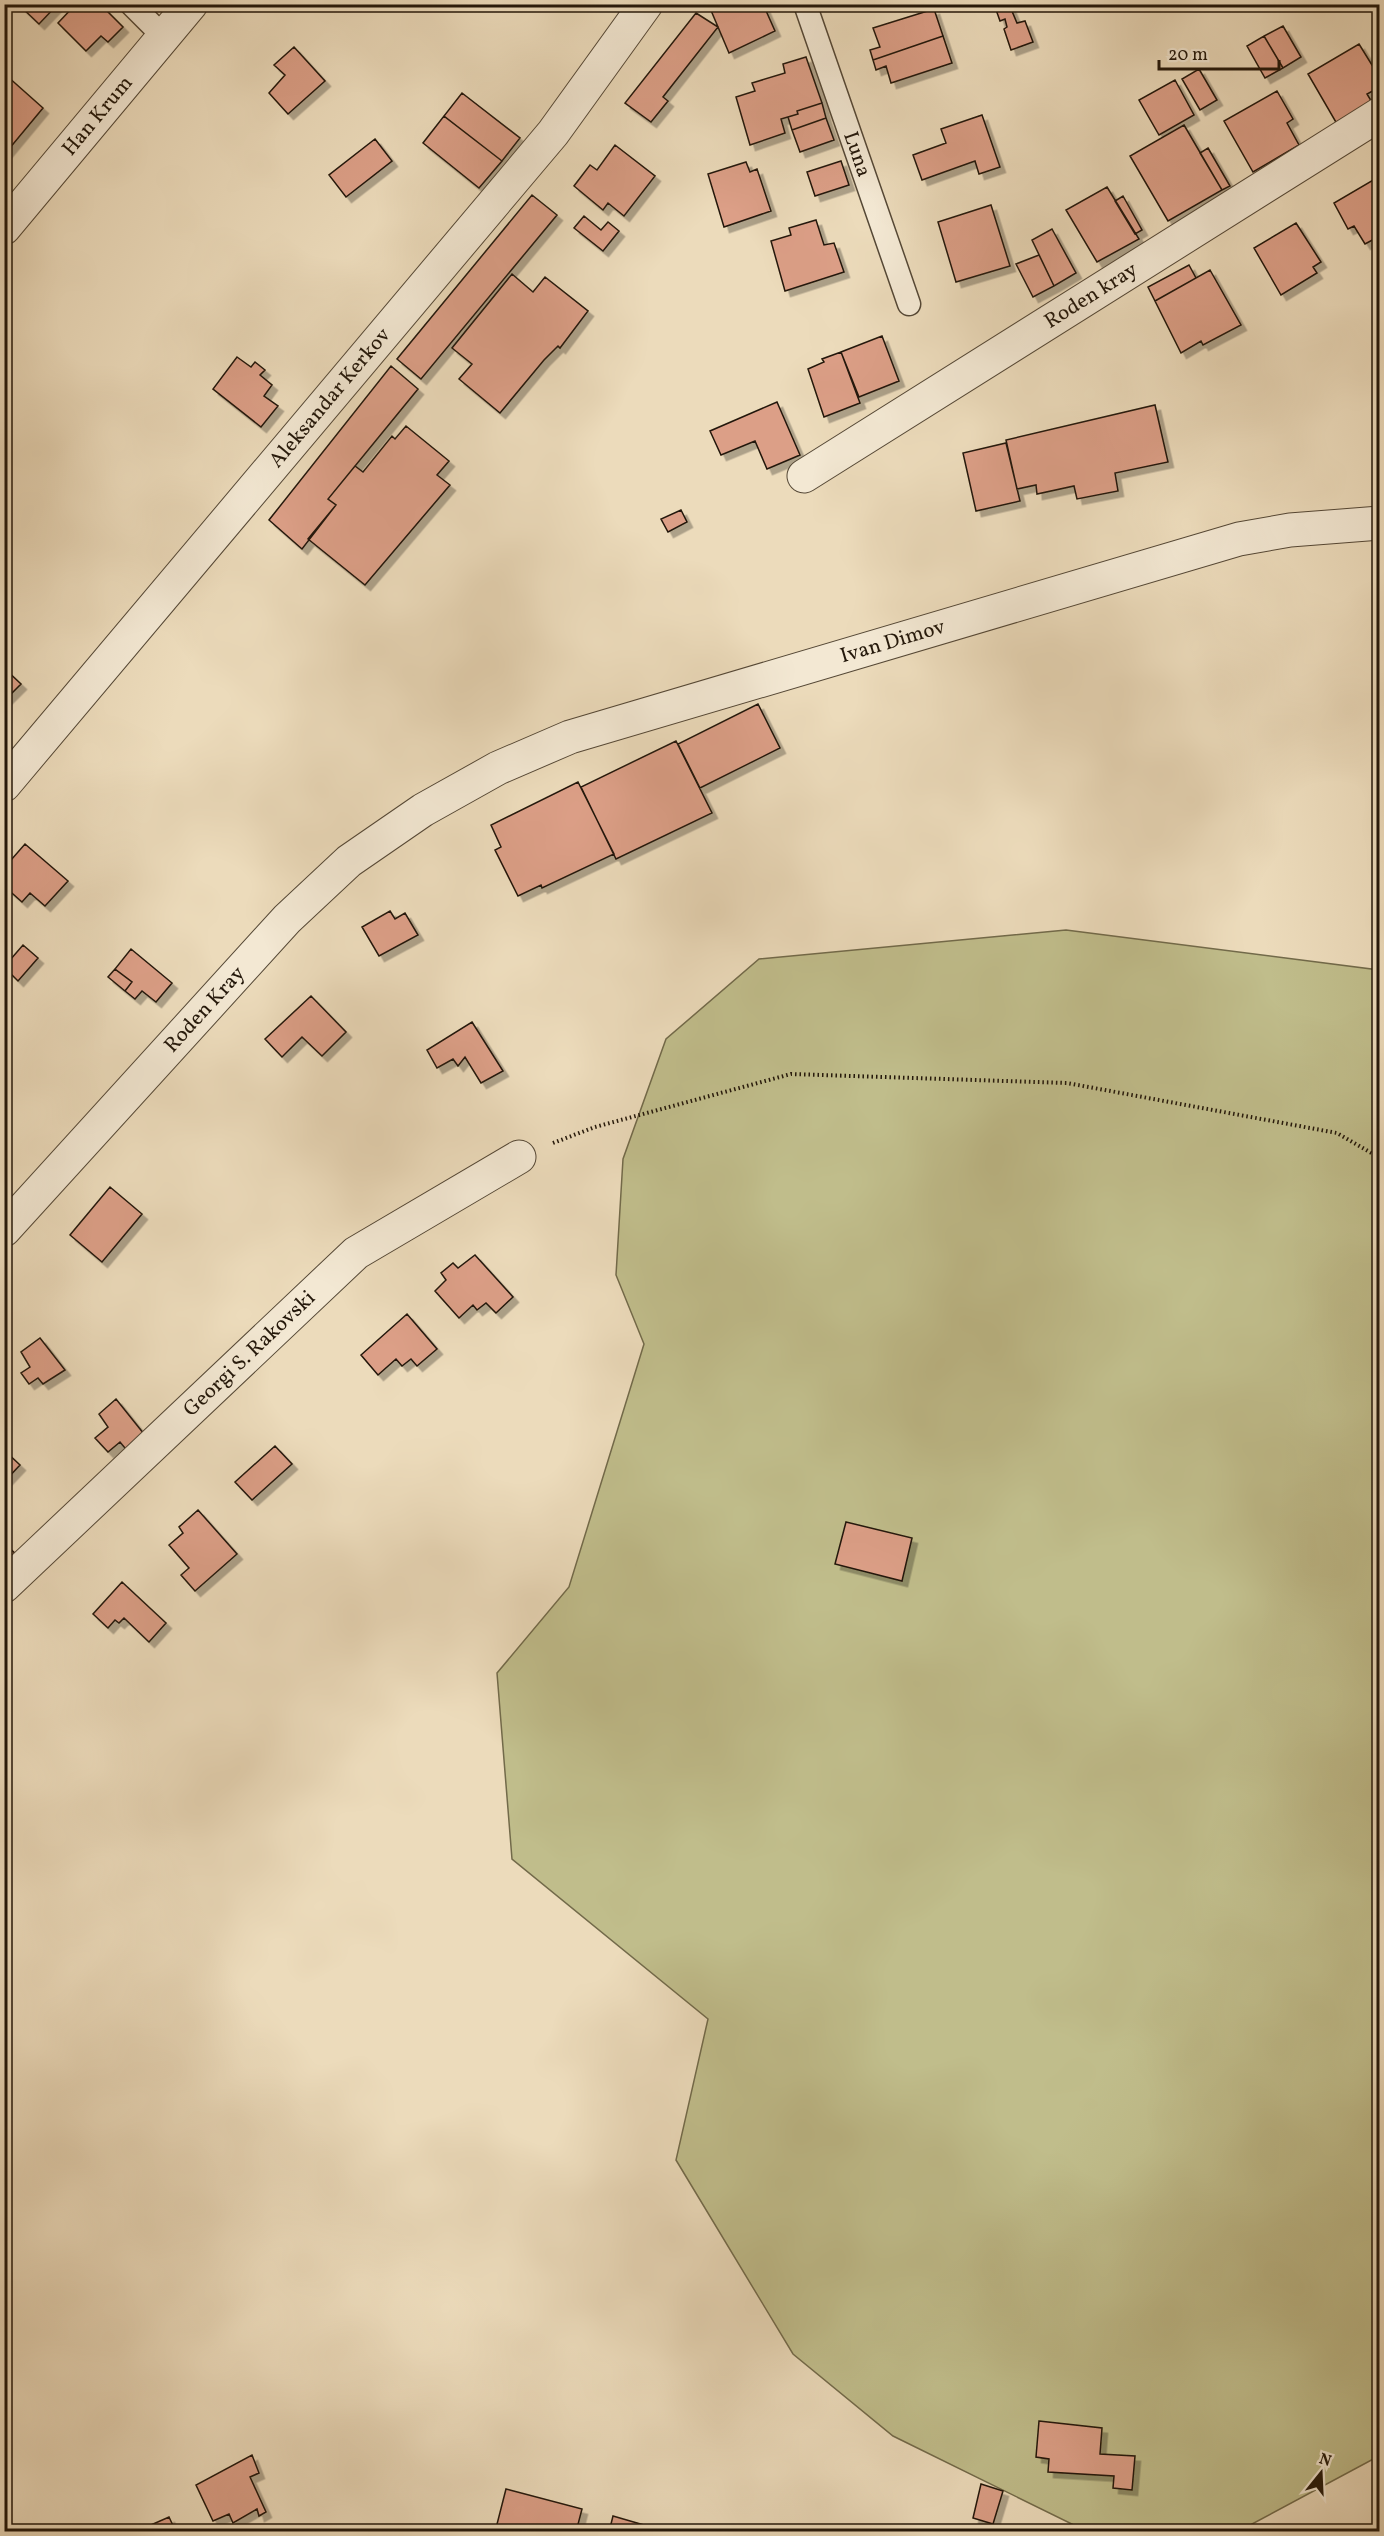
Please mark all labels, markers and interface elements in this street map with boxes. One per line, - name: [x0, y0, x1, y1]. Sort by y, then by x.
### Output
- scale bar: [1159, 33, 1279, 71]
- text: 20 m: [1168, 43, 1208, 68]
- street label: Han Krum: [55, 70, 140, 162]
- street label: Luna: [836, 127, 878, 181]
- street label: Roden kray: [1039, 255, 1144, 336]
- street label: Aleksandar Kerkov: [262, 322, 397, 474]
- street label: Ivan Dimov: [837, 612, 948, 671]
- street label: Roden Kray: [157, 959, 252, 1059]
- street label: Georgi S. Rakovski: [177, 1284, 322, 1423]
- north arrow: [1291, 2443, 1351, 2503]
- text: N: [1316, 2448, 1334, 2473]

